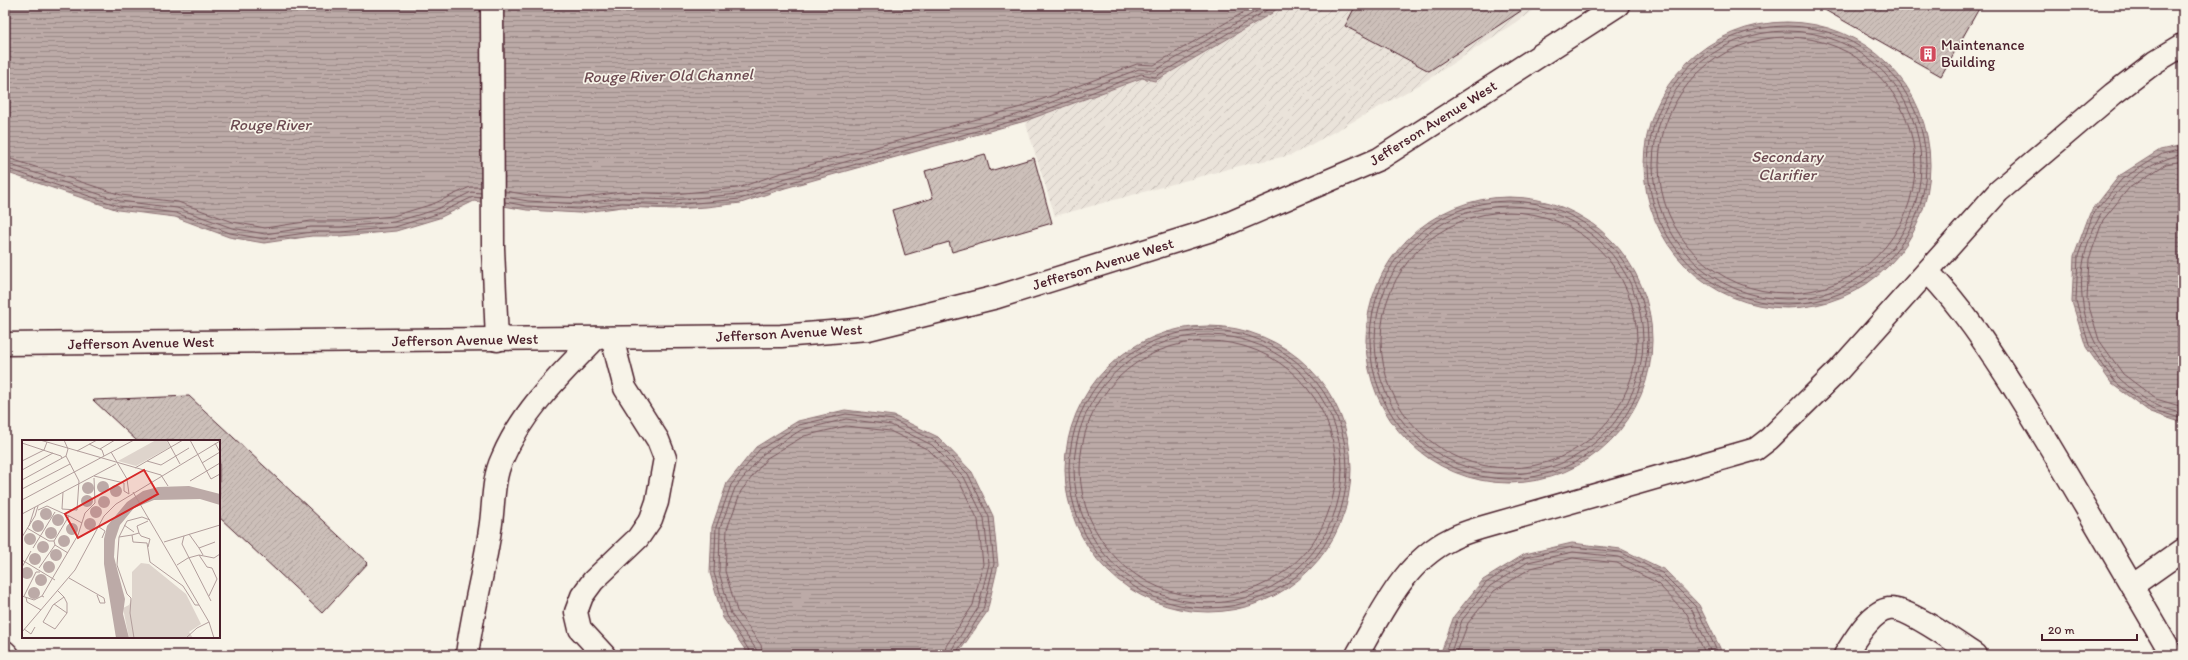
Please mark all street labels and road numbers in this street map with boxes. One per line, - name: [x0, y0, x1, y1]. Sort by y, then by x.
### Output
- street label: Jefferson Avenue West: [1366, 76, 1500, 170]
- street label: Jefferson Avenue West: [1030, 234, 1176, 294]
- street label: Jefferson Avenue West: [715, 320, 863, 346]
- street label: Jefferson Avenue West: [391, 330, 539, 350]
- street label: Jefferson Avenue West: [67, 333, 215, 353]

